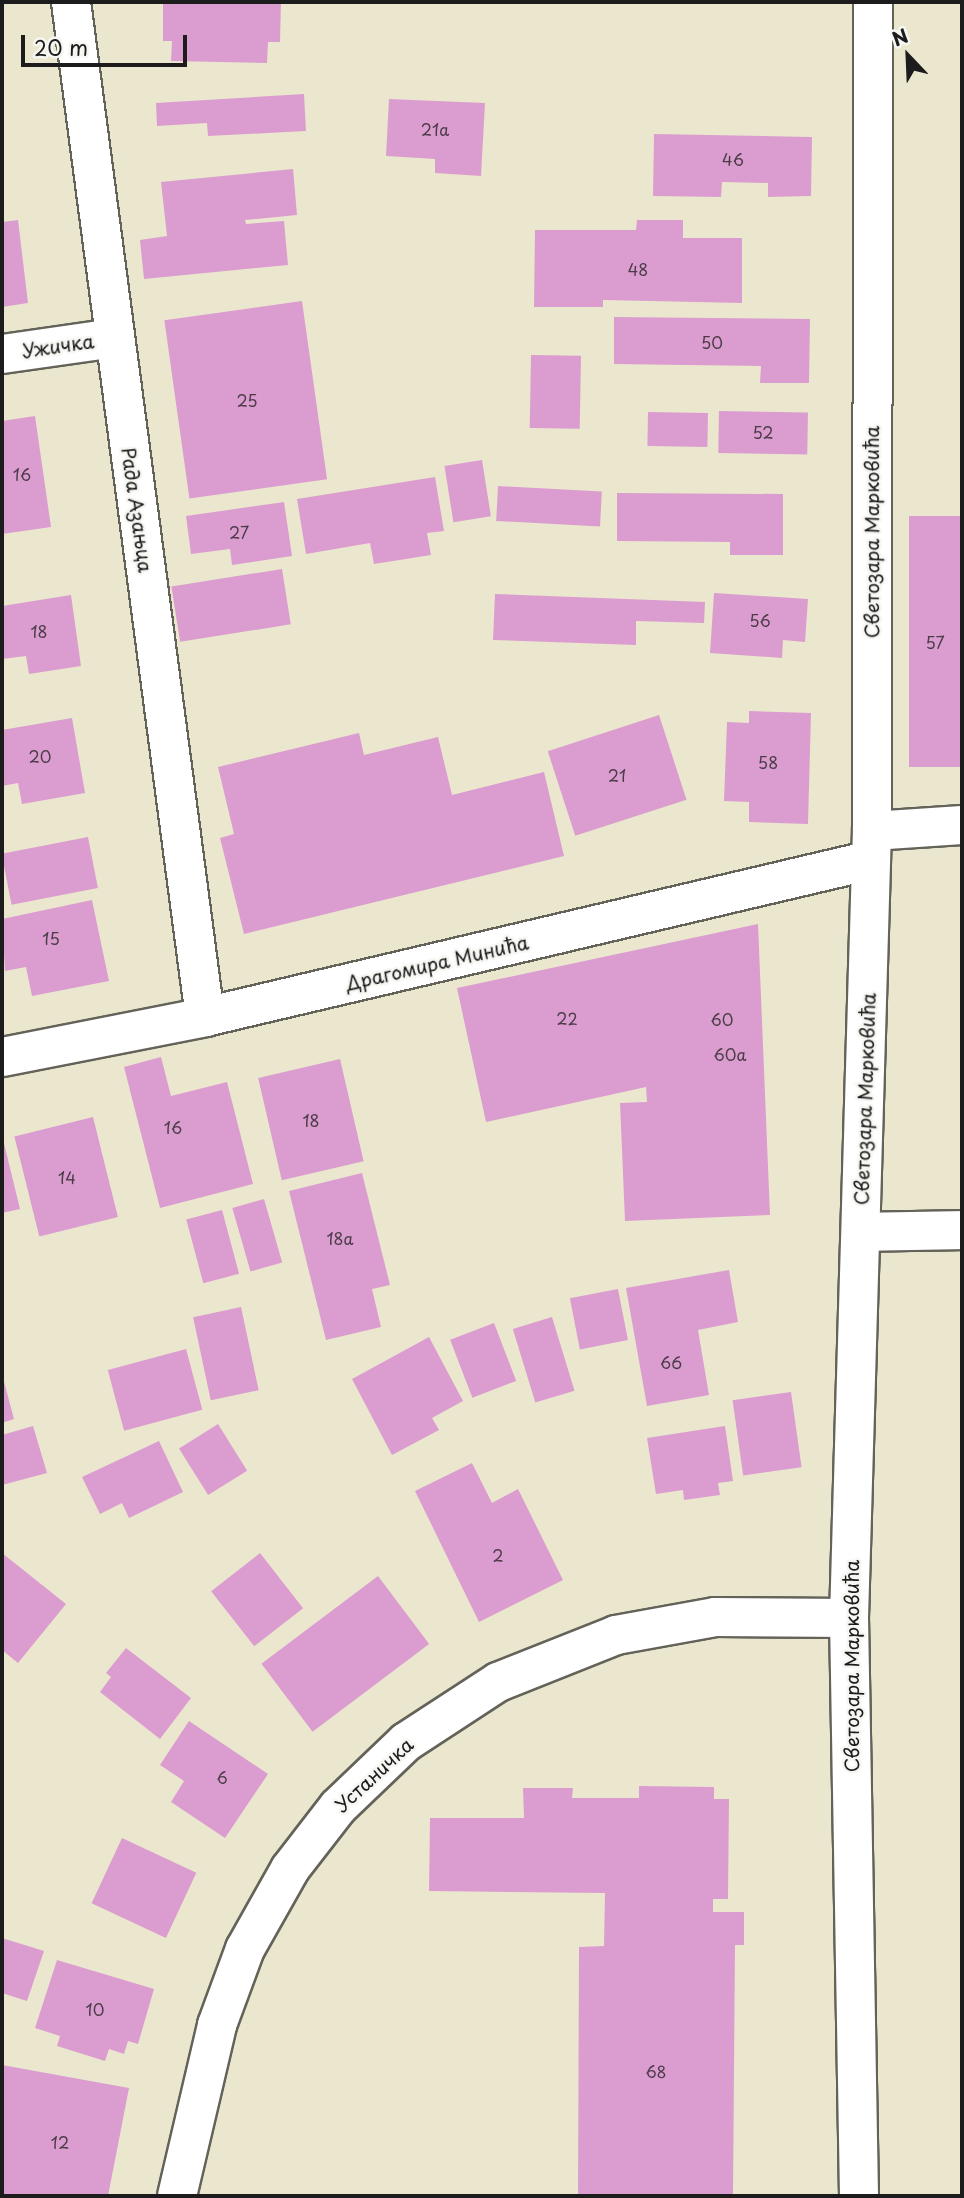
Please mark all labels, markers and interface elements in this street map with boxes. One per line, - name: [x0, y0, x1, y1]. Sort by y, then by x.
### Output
- scale bar: [24, 21, 191, 65]
- north arrow: [873, 21, 943, 91]
- text: N: [887, 21, 912, 52]
- text: 20 m: [34, 31, 88, 63]
- house number: 21a: [421, 119, 449, 139]
- house number: 46: [722, 149, 744, 169]
- house number: 48: [628, 259, 648, 279]
- street label: Ужичка: [21, 330, 95, 362]
- house number: 50: [701, 332, 723, 352]
- house number: 25: [236, 390, 258, 410]
- house number: 52: [752, 422, 774, 442]
- street label: Светозара Марковића: [861, 425, 883, 639]
- street label: Рада Азањца: [117, 445, 157, 575]
- house number: 16: [13, 464, 31, 484]
- house number: 27: [229, 522, 249, 542]
- house number: 56: [749, 610, 771, 630]
- house number: 18: [30, 621, 48, 641]
- house number: 57: [925, 632, 945, 652]
- house number: 20: [29, 746, 51, 766]
- house number: 58: [758, 752, 778, 772]
- house number: 21: [608, 765, 626, 785]
- house number: 15: [42, 928, 60, 948]
- street label: Драгомира Минића: [343, 931, 531, 995]
- street label: Светозара Марковића: [850, 992, 880, 1206]
- house number: 22: [556, 1008, 578, 1028]
- house number: 60: [711, 1009, 733, 1029]
- house number: 60a: [714, 1044, 746, 1064]
- house number: 18: [302, 1110, 320, 1130]
- house number: 16: [164, 1117, 182, 1137]
- house number: 14: [58, 1167, 76, 1187]
- house number: 18a: [326, 1228, 354, 1248]
- house number: 66: [660, 1352, 682, 1372]
- house number: 2: [492, 1545, 504, 1565]
- street label: Светозара Марковића: [841, 1559, 863, 1773]
- street label: Устаничка: [330, 1733, 418, 1817]
- house number: 6: [216, 1767, 228, 1787]
- house number: 10: [86, 1999, 104, 2019]
- house number: 68: [645, 2061, 667, 2081]
- house number: 12: [51, 2132, 69, 2152]

